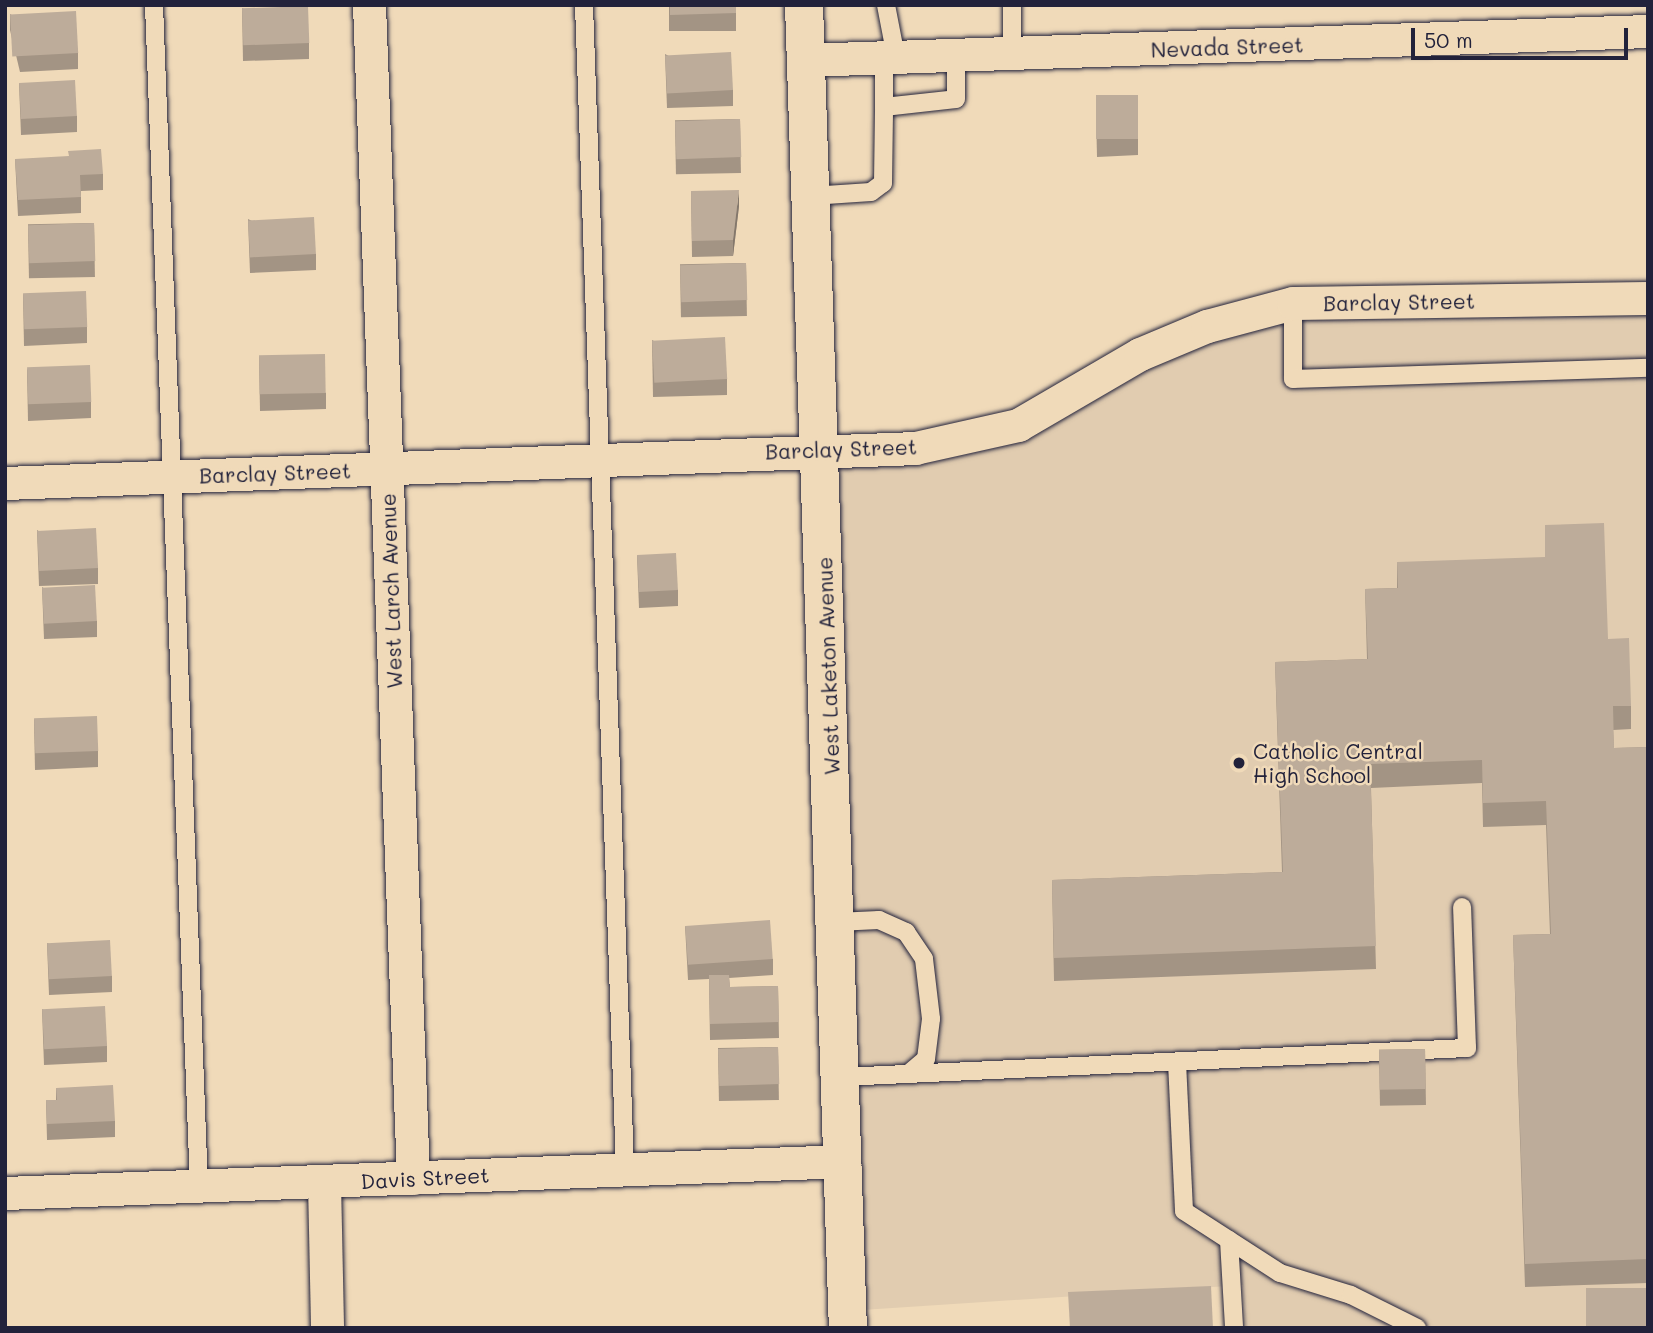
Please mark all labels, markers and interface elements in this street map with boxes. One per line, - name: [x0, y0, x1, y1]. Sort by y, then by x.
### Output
- scale bar: [1415, 14, 1632, 58]
- text: 50 m: [1424, 26, 1473, 53]
- street label: Nevada Street: [1150, 32, 1304, 62]
- street label: Barclay Street: [1323, 288, 1475, 316]
- street label: Barclay Street: [765, 434, 917, 464]
- street label: Barclay Street: [199, 458, 351, 488]
- street label: West Larch Avenue: [375, 493, 407, 689]
- street label: West Laketon Avenue: [812, 556, 844, 776]
- place label: Catholic Central High School: [1253, 738, 1423, 788]
- marker: Catholic Central High School: [1231, 755, 1247, 771]
- street label: Davis Street: [360, 1162, 490, 1194]

